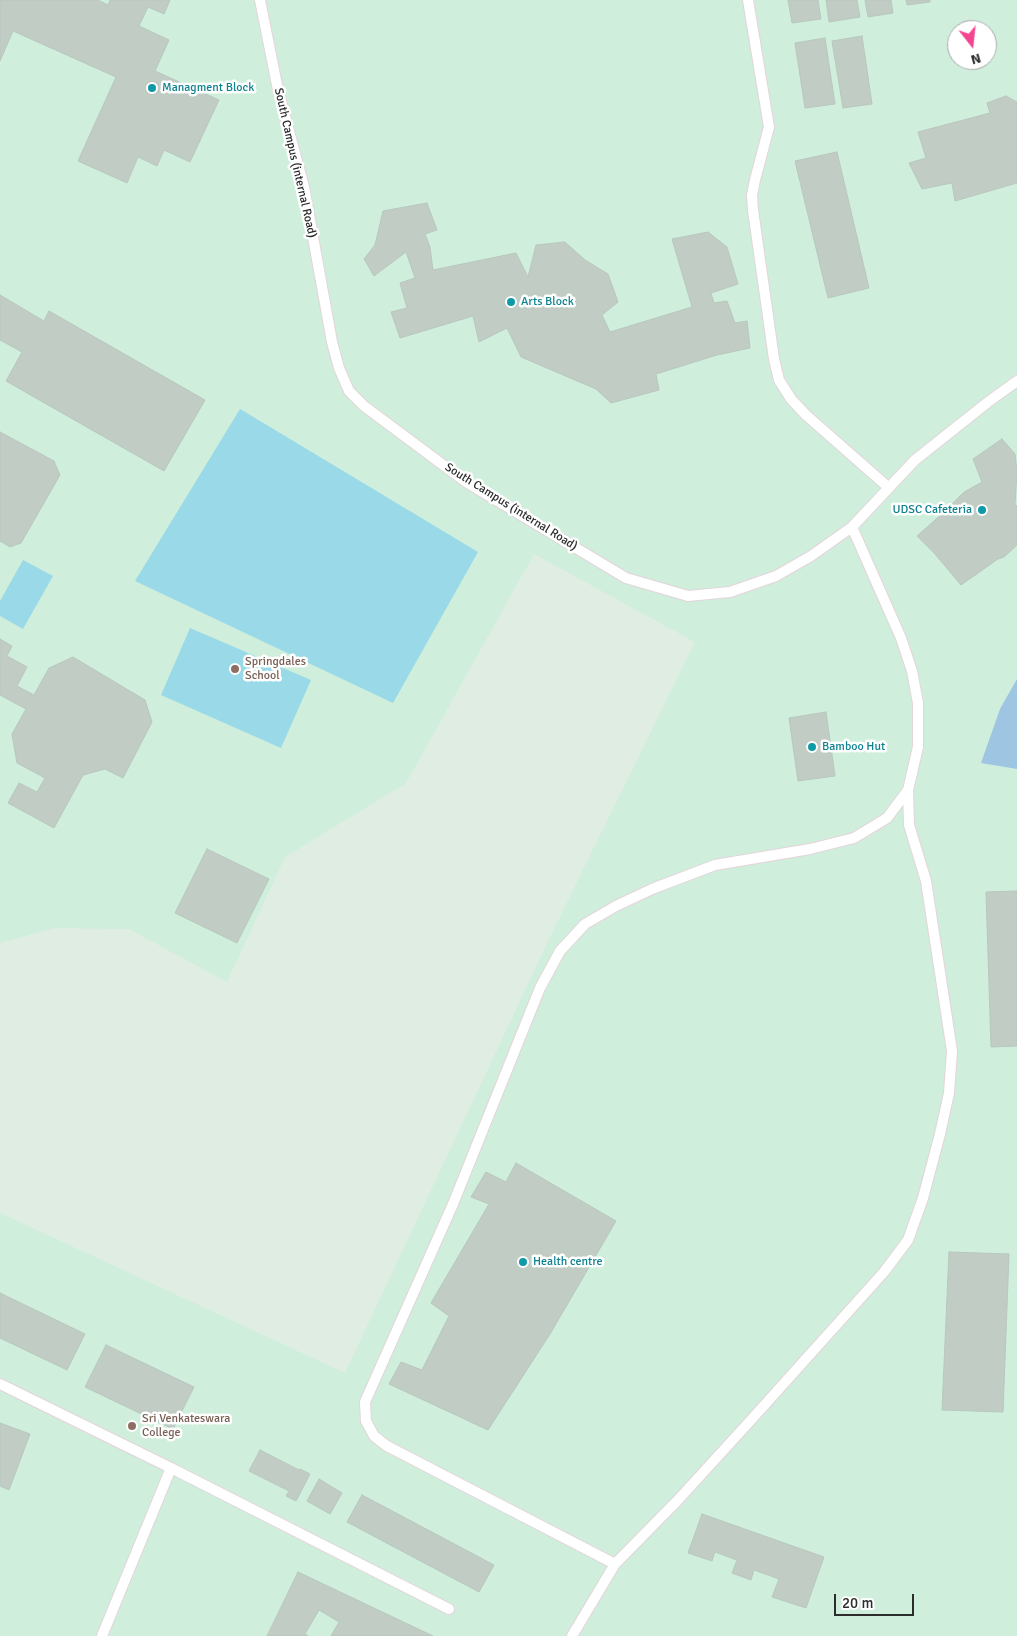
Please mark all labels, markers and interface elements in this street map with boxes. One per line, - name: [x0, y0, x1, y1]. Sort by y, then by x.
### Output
- north arrow: [947, 20, 997, 70]
- text: N: [969, 49, 983, 68]
- place label: Managment Block: [162, 81, 254, 95]
- marker: Managment Block: [146, 82, 158, 94]
- street label: South Campus (internal Road): [271, 87, 319, 239]
- place label: Arts Block: [521, 295, 574, 309]
- marker: Arts Block: [505, 296, 517, 308]
- street label: South Campus (internal Road): [442, 460, 580, 554]
- place label: UDSC Cafeteria: [892, 503, 972, 517]
- marker: UDSC Cafeteria: [976, 504, 988, 516]
- place label: Springdales School: [245, 655, 306, 683]
- marker: Springdales School: [229, 663, 241, 675]
- place label: Bamboo Hut: [822, 740, 885, 754]
- marker: Bamboo Hut: [806, 741, 818, 753]
- place label: Health centre: [533, 1255, 602, 1269]
- marker: Health centre: [517, 1256, 529, 1268]
- place label: Sri Venkateswara College: [142, 1412, 230, 1440]
- marker: Sri Venkateswara College: [126, 1420, 138, 1432]
- scale bar: [837, 1584, 917, 1616]
- text: 20 m: [842, 1594, 873, 1612]

